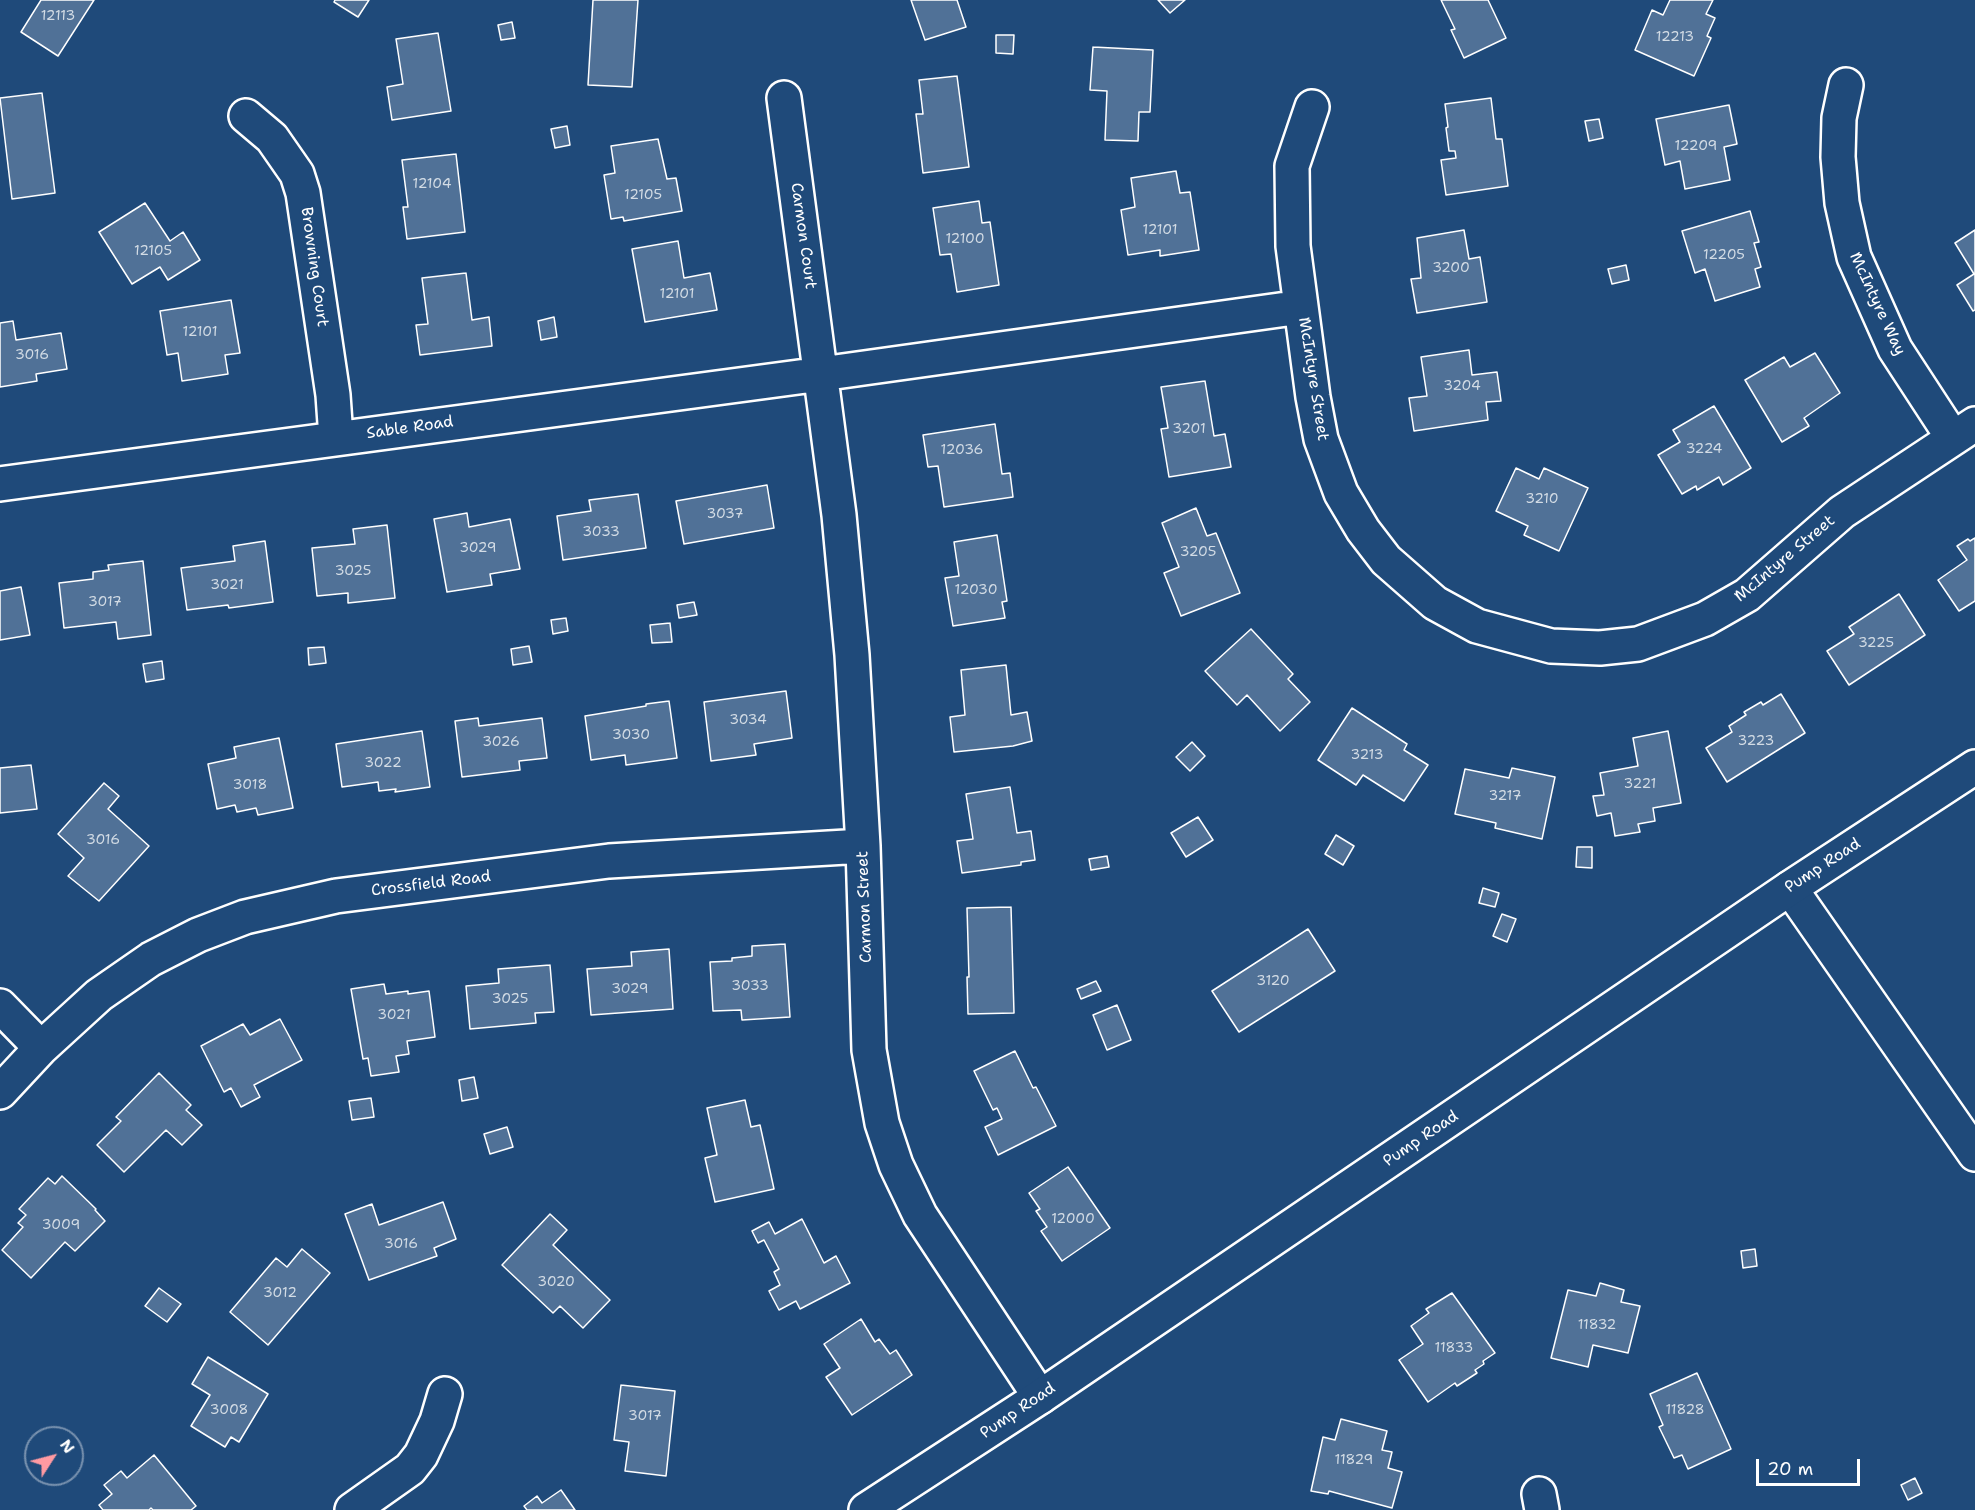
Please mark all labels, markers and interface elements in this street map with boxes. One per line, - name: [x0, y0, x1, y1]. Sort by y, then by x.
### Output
- house number: 12113: [41, 8, 75, 24]
- house number: 12213: [1656, 29, 1694, 45]
- house number: 12209: [1675, 138, 1717, 154]
- house number: 12104: [413, 176, 451, 192]
- street label: Carmon Court: [786, 182, 820, 290]
- house number: 12105: [624, 187, 662, 203]
- street label: Browning Court: [296, 206, 332, 328]
- house number: 12101: [1143, 222, 1177, 238]
- house number: 12100: [945, 231, 985, 247]
- house number: 12105: [134, 243, 172, 259]
- house number: 12205: [1703, 247, 1745, 263]
- street label: McIntyre Way: [1845, 249, 1909, 359]
- house number: 3200: [1432, 260, 1470, 276]
- house number: 12101: [660, 286, 694, 302]
- street label: McIntyre Street: [1294, 316, 1332, 442]
- house number: 12101: [183, 324, 217, 340]
- house number: 3016: [15, 347, 49, 363]
- house number: 3204: [1443, 378, 1481, 394]
- street label: Sable Road: [365, 412, 455, 444]
- house number: 3201: [1172, 421, 1206, 437]
- house number: 3224: [1686, 441, 1722, 457]
- house number: 12036: [941, 442, 983, 458]
- house number: 3210: [1525, 491, 1559, 507]
- house number: 3037: [706, 506, 744, 522]
- street label: McIntyre Street: [1731, 512, 1839, 606]
- house number: 3033: [582, 524, 620, 540]
- house number: 3029: [459, 540, 497, 556]
- house number: 3205: [1180, 544, 1216, 560]
- house number: 3025: [335, 563, 371, 579]
- house number: 3021: [210, 577, 244, 593]
- house number: 12030: [955, 582, 997, 598]
- house number: 3017: [88, 594, 122, 610]
- house number: 3225: [1858, 635, 1894, 651]
- house number: 3034: [729, 712, 767, 728]
- house number: 3030: [612, 727, 650, 743]
- house number: 3223: [1738, 733, 1774, 749]
- house number: 3026: [482, 734, 520, 750]
- house number: 3213: [1351, 747, 1383, 763]
- house number: 3022: [364, 755, 402, 771]
- house number: 3221: [1624, 776, 1656, 792]
- house number: 3018: [233, 777, 267, 793]
- house number: 3217: [1489, 788, 1521, 804]
- house number: 3016: [86, 832, 120, 848]
- street label: Pump Road: [1781, 834, 1865, 898]
- street label: Carmon Street: [853, 851, 877, 963]
- street label: Crossfield Road: [370, 867, 492, 901]
- house number: 3120: [1256, 973, 1290, 989]
- house number: 3033: [731, 978, 769, 994]
- house number: 3029: [611, 981, 649, 997]
- house number: 3025: [492, 991, 528, 1007]
- house number: 3021: [377, 1007, 411, 1023]
- street label: Pump Road: [1380, 1107, 1462, 1171]
- house number: 12000: [1051, 1211, 1095, 1227]
- house number: 3009: [42, 1217, 80, 1233]
- house number: 3016: [384, 1236, 418, 1252]
- house number: 3020: [537, 1274, 575, 1290]
- house number: 3012: [263, 1285, 297, 1301]
- house number: 11832: [1578, 1317, 1616, 1333]
- house number: 11833: [1435, 1340, 1473, 1356]
- street label: Pump Road: [977, 1379, 1059, 1443]
- house number: 3008: [210, 1402, 248, 1418]
- house number: 11828: [1665, 1402, 1705, 1418]
- house number: 3017: [628, 1408, 662, 1424]
- north arrow: [24, 1426, 84, 1486]
- text: N: [55, 1435, 80, 1458]
- scale bar: [1759, 1447, 1862, 1485]
- house number: 11829: [1335, 1452, 1373, 1468]
- text: 20 m: [1767, 1457, 1813, 1481]

